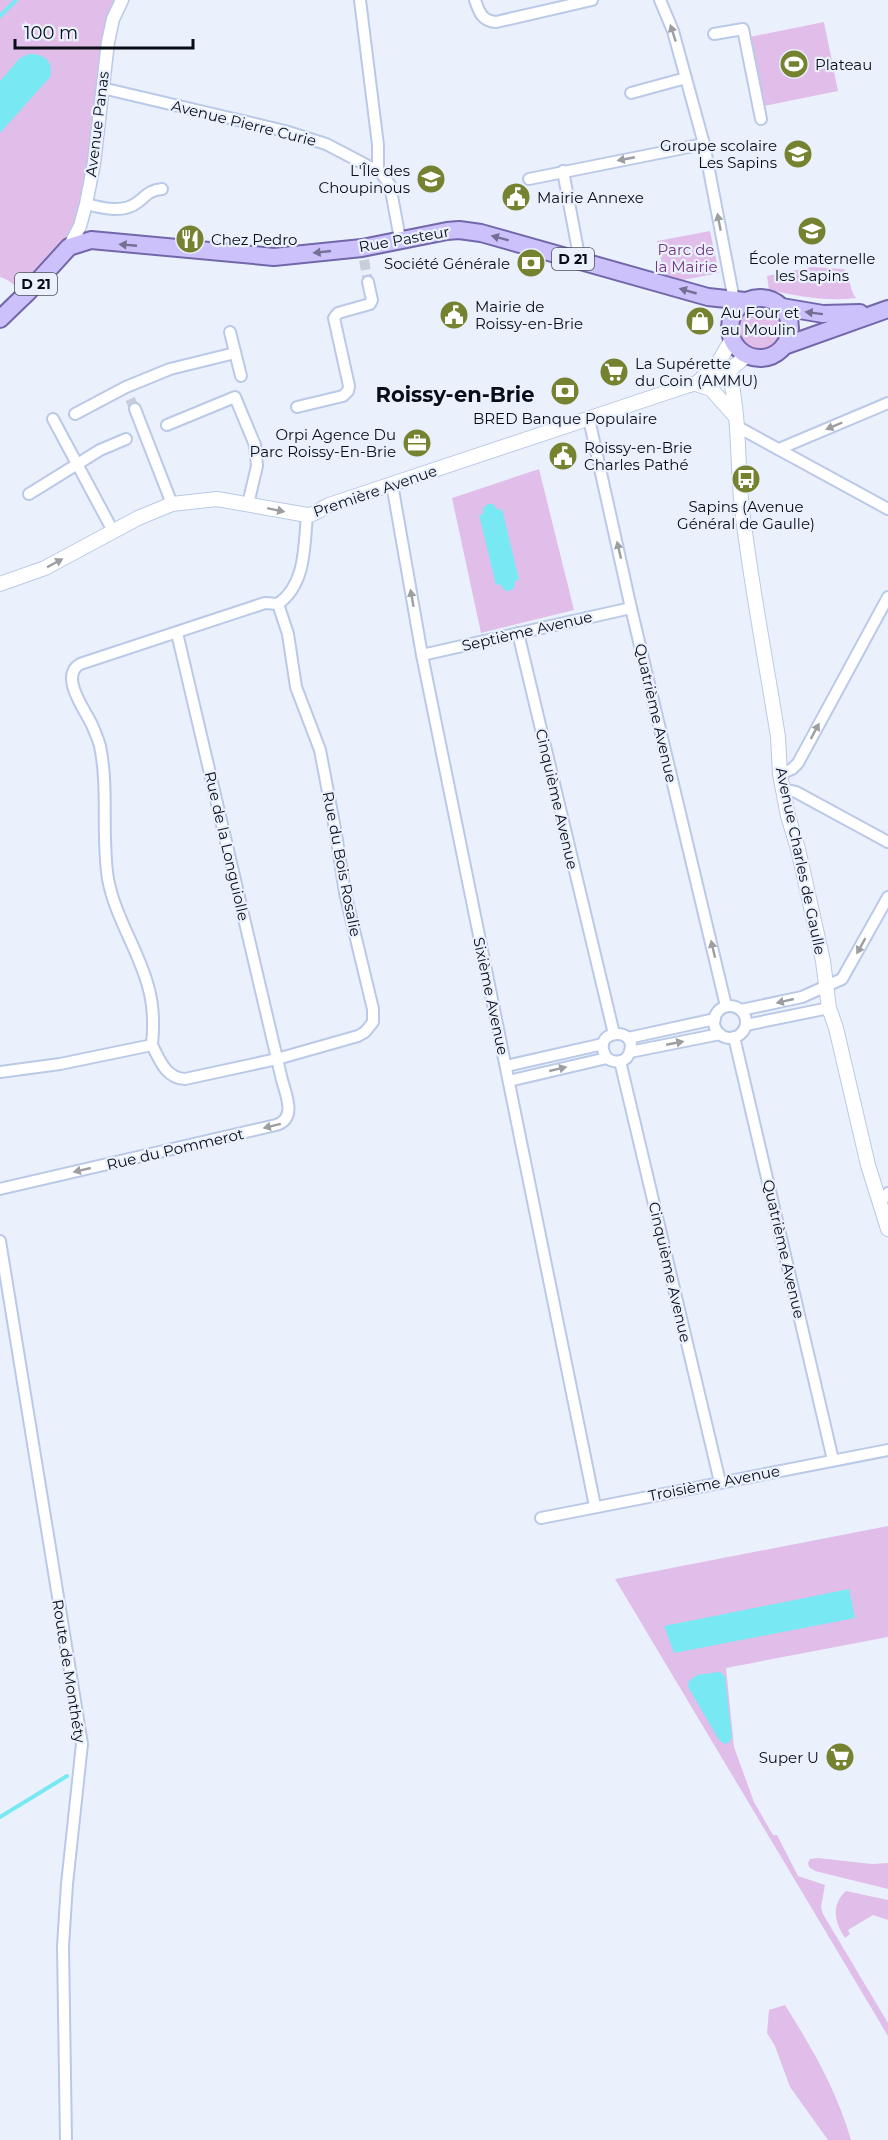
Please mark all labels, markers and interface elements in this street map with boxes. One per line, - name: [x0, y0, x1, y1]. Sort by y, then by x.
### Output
- scale bar: [15, 12, 194, 50]
- text: 100 m: [24, 22, 78, 44]
- one-way arrow: [668, 24, 677, 42]
- sports icon: Plateau: [778, 48, 810, 80]
- place label: Plateau: [815, 55, 872, 74]
- street label: Avenue Panas: [81, 70, 113, 178]
- street label: Avenue Pierre Curie: [170, 96, 318, 150]
- place label: Groupe scolaire Les Sapins: [660, 136, 777, 172]
- school or university icon: Groupe scolaire Les Sapins: [782, 138, 814, 170]
- one-way arrow: [616, 155, 635, 164]
- place label: L'Île des Choupinous: [319, 161, 410, 197]
- school or university icon: L'Île des Choupinous: [415, 163, 447, 195]
- public building icon: Mairie Annexe: [500, 181, 532, 213]
- place label: Mairie Annexe: [537, 188, 644, 207]
- one-way arrow: [714, 212, 723, 231]
- school or university icon: École maternelle les Sapins: [796, 215, 828, 247]
- street label: Rue Pasteur: [357, 222, 451, 256]
- restaurant icon: Chez Pedro: [174, 223, 206, 255]
- place label: Chez Pedro: [211, 230, 297, 249]
- one-way arrow: [491, 233, 509, 242]
- one-way arrow: [118, 240, 137, 250]
- park label: Parc de la Mairie: [654, 240, 718, 276]
- one-way arrow: [312, 247, 331, 257]
- bank icon: Société Générale: [515, 247, 547, 279]
- road number: D 21: [552, 248, 594, 270]
- place label: École maternelle les Sapins: [749, 249, 875, 285]
- place label: Société Générale: [384, 254, 510, 273]
- road number: D 21: [15, 273, 57, 295]
- one-way arrow: [679, 286, 697, 295]
- place label: Mairie de Roissy-en-Brie: [475, 297, 583, 333]
- public building icon: Mairie de Roissy-en-Brie: [438, 299, 470, 331]
- place label: Au Four et au Moulin: [721, 303, 799, 339]
- shop icon: Au Four et au Moulin: [684, 305, 716, 337]
- one-way arrow: [805, 308, 824, 318]
- place label: La Supérette du Coin (AMMU): [635, 354, 758, 390]
- supermarket icon: La Supérette du Coin (AMMU): [598, 356, 630, 388]
- bank icon: BRED Banque Populaire: [549, 375, 581, 407]
- district label: Roissy-en-Brie: [376, 382, 534, 407]
- place label: BRED Banque Populaire: [473, 409, 657, 428]
- one-way arrow: [825, 422, 843, 431]
- place label: Orpi Agence Du Parc Roissy-En-Brie: [250, 425, 396, 461]
- office icon: Orpi Agence Du Parc Roissy-En-Brie: [401, 427, 433, 459]
- place label: Roissy-en-Brie Charles Pathé: [584, 438, 692, 474]
- public building icon: Roissy-en-Brie Charles Pathé: [547, 440, 579, 472]
- street label: Première Avenue: [311, 461, 439, 521]
- bus stop icon: Sapins (Avenue Général de Gaulle): [730, 463, 762, 495]
- place label: Sapins (Avenue Général de Gaulle): [677, 497, 815, 533]
- one-way arrow: [267, 505, 285, 515]
- one-way arrow: [614, 541, 624, 560]
- one-way arrow: [46, 558, 63, 568]
- one-way arrow: [407, 588, 416, 607]
- street label: Septième Avenue: [460, 607, 594, 655]
- street label: Quatrième Avenue: [631, 642, 681, 784]
- one-way arrow: [810, 722, 820, 739]
- street label: Cinquième Avenue: [532, 727, 582, 871]
- street label: Avenue Charles de Gaulle: [772, 765, 830, 957]
- street label: Rue de la Longuiolle: [201, 769, 253, 923]
- street label: Rue du Bois Rosalie: [319, 790, 365, 938]
- street label: Sixième Avenue: [469, 935, 513, 1057]
- one-way arrow: [856, 937, 866, 954]
- one-way arrow: [707, 940, 717, 959]
- one-way arrow: [775, 996, 794, 1006]
- one-way arrow: [666, 1038, 685, 1047]
- one-way arrow: [548, 1064, 567, 1074]
- one-way arrow: [262, 1122, 280, 1131]
- street label: Rue du Pommerot: [105, 1124, 245, 1174]
- one-way arrow: [72, 1166, 91, 1176]
- street label: Quatrième Avenue: [759, 1178, 809, 1320]
- street label: Cinquième Avenue: [645, 1200, 695, 1344]
- street label: Troisième Avenue: [647, 1461, 781, 1505]
- street label: Route de Monthéty: [48, 1598, 90, 1745]
- supermarket icon: Super U: [824, 1741, 856, 1773]
- place label: Super U: [759, 1748, 819, 1767]

